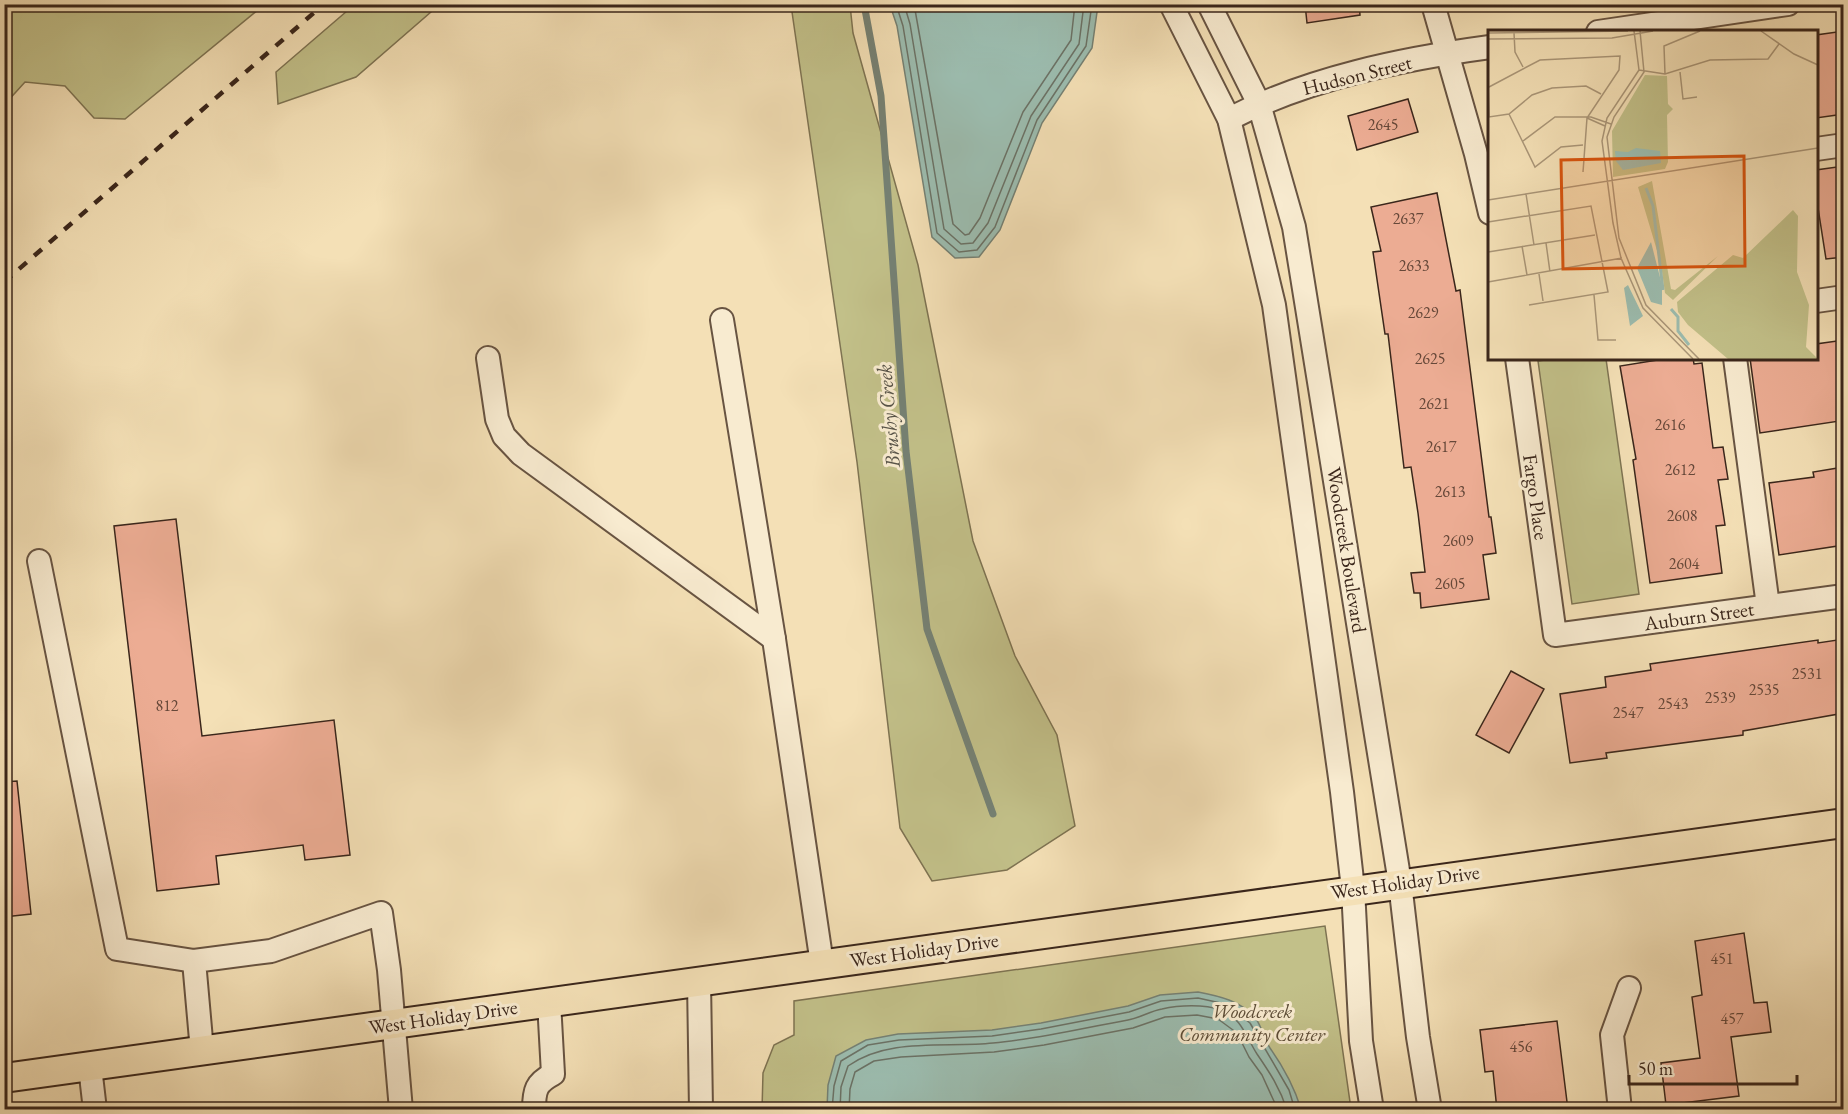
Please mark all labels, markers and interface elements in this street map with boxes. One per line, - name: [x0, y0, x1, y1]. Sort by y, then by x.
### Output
- inset map: [1488, 30, 1818, 360]
- street label: Hudson Street: [1300, 49, 1415, 101]
- house number: 2645: [1368, 114, 1398, 135]
- house number: 2637: [1393, 208, 1424, 229]
- house number: 2633: [1399, 255, 1430, 276]
- house number: 2629: [1408, 302, 1439, 323]
- house number: 2625: [1415, 348, 1445, 369]
- water label: Brushy Creek: [870, 363, 906, 470]
- house number: 2621: [1419, 393, 1449, 414]
- house number: 2616: [1655, 414, 1686, 435]
- house number: 2617: [1426, 436, 1457, 457]
- street label: Fargo Place: [1517, 452, 1555, 542]
- house number: 2612: [1665, 459, 1696, 480]
- street label: Woodcreek Boulevard: [1321, 465, 1373, 636]
- house number: 2613: [1435, 481, 1466, 502]
- house number: 2608: [1667, 505, 1698, 526]
- house number: 2609: [1443, 530, 1474, 551]
- house number: 2604: [1669, 553, 1700, 574]
- house number: 2605: [1435, 573, 1465, 594]
- street label: Auburn Street: [1642, 595, 1756, 637]
- house number: 2531: [1792, 663, 1822, 684]
- house number: 2535: [1749, 679, 1779, 700]
- house number: 2539: [1705, 687, 1736, 708]
- house number: 2543: [1658, 693, 1689, 714]
- house number: 812: [155, 695, 179, 716]
- house number: 2547: [1613, 702, 1644, 723]
- street label: West Holiday Drive: [1329, 859, 1481, 905]
- street label: West Holiday Drive: [848, 927, 1000, 973]
- house number: 451: [1710, 948, 1734, 969]
- street label: West Holiday Drive: [367, 994, 519, 1040]
- park label: Woodcreek Community Center: [1179, 998, 1326, 1047]
- house number: 457: [1720, 1008, 1744, 1029]
- house number: 456: [1509, 1036, 1533, 1057]
- scale bar: [1629, 1048, 1797, 1086]
- text: 50 m: [1638, 1057, 1673, 1080]

